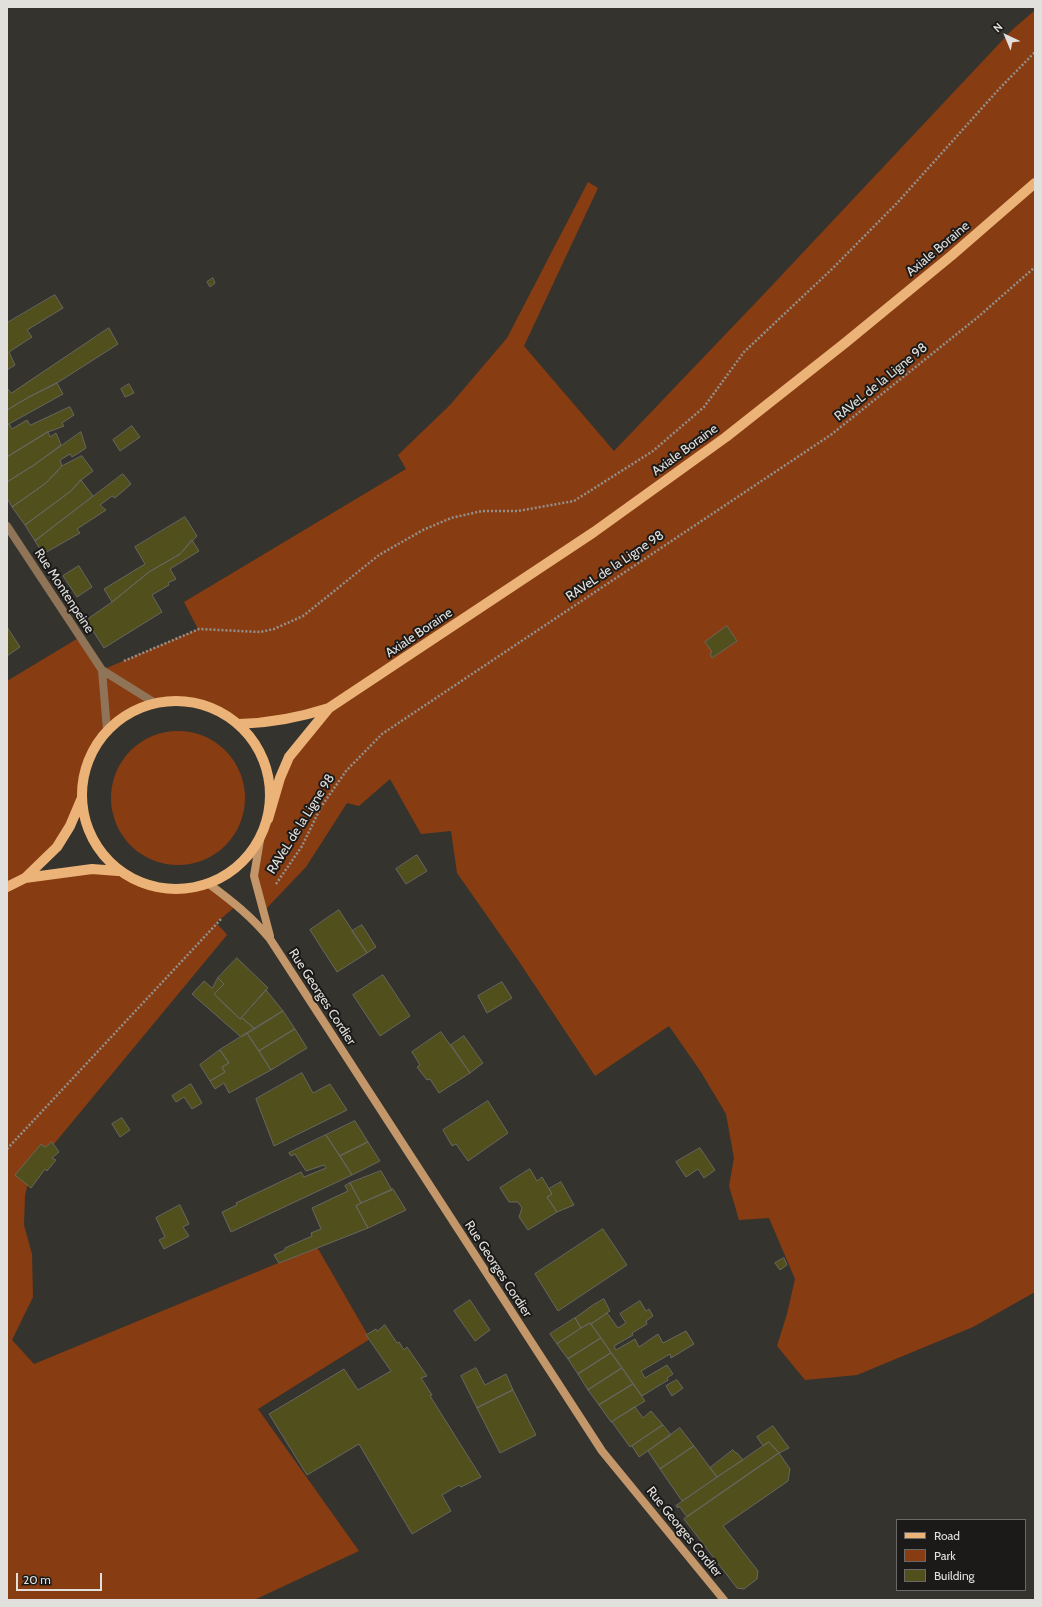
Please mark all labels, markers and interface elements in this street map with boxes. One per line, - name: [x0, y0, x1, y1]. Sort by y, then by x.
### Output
- north arrow: [986, 16, 1026, 56]
- text: N: [990, 20, 1005, 35]
- street label: Axiale Boraine: [903, 218, 973, 280]
- street label: RAVeL de la Ligne 98: [831, 340, 931, 424]
- street label: Axiale Boraine: [649, 421, 721, 479]
- street label: RAVeL de la Ligne 98: [563, 527, 667, 605]
- street label: Rue Montenpeine: [31, 546, 97, 636]
- street label: Axiale Boraine: [382, 605, 456, 661]
- street label: RAVeL de la Ligne 98: [264, 771, 338, 877]
- street label: Rue Georges Cordier: [285, 946, 359, 1048]
- street label: Rue Georges Cordier: [461, 1218, 535, 1320]
- street label: Rue Georges Cordier: [643, 1484, 725, 1580]
- legend: [896, 1519, 1026, 1591]
- text: Road: [934, 1528, 960, 1543]
- text: Park: [934, 1548, 956, 1563]
- scale bar: [18, 1565, 104, 1591]
- text: Building: [934, 1568, 975, 1583]
- text: 20 m: [23, 1572, 51, 1587]

